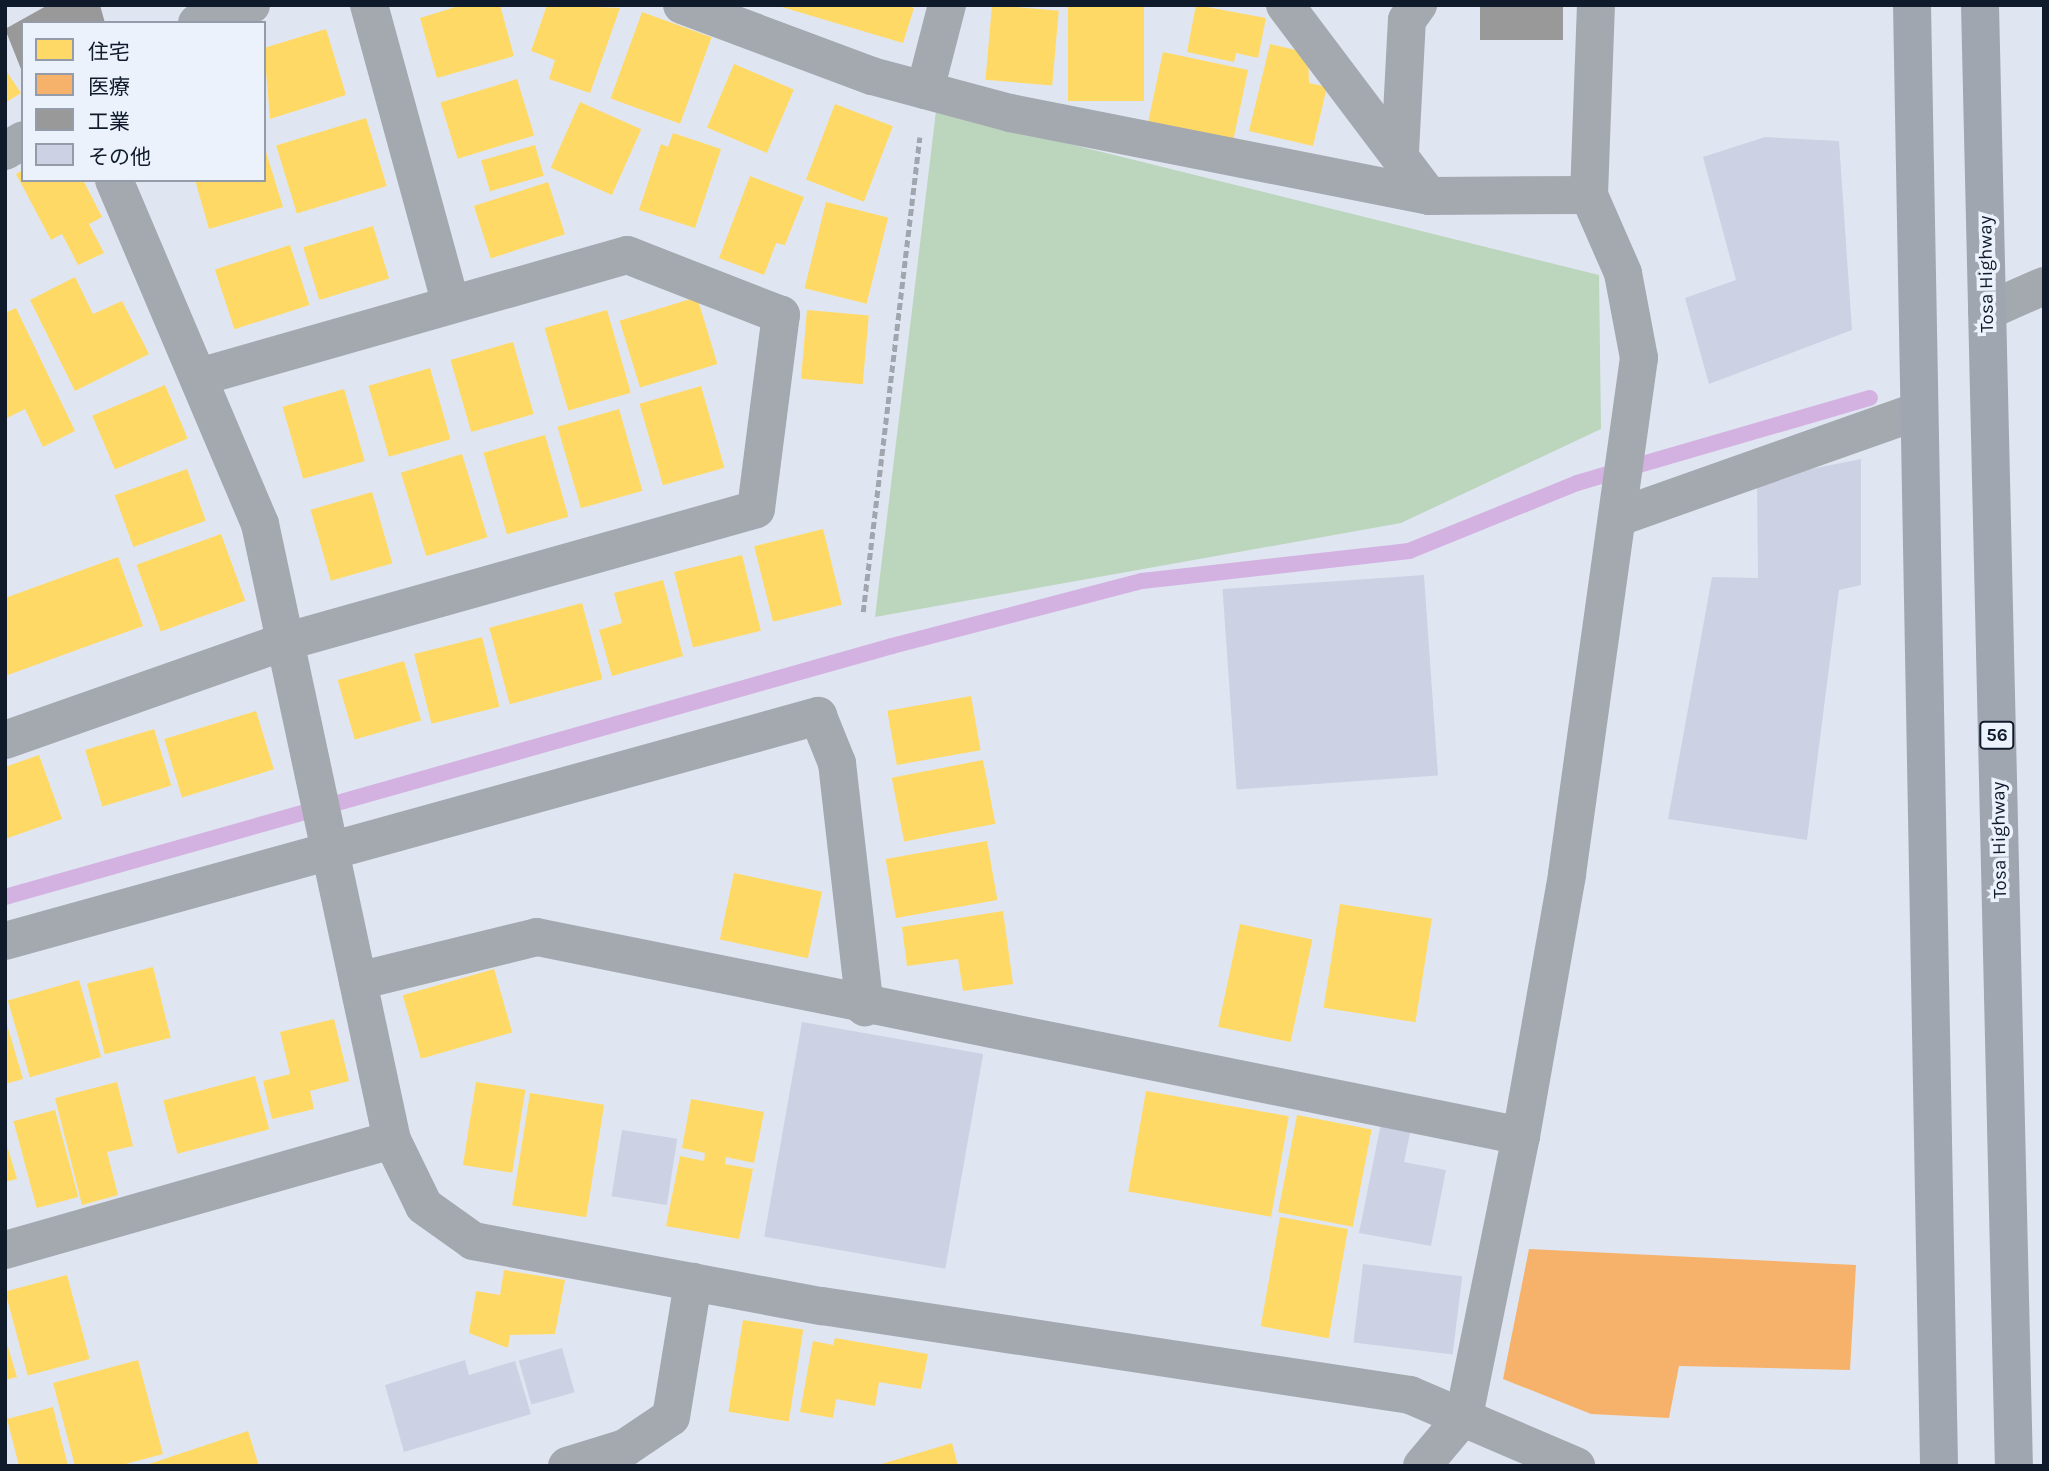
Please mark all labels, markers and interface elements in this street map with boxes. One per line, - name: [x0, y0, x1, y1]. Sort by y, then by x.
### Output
- legend: [21, 21, 266, 182]
- text: 住宅: [88, 40, 130, 64]
- text: 医療: [88, 75, 130, 99]
- text: 工業: [88, 110, 130, 134]
- text: その他: [88, 145, 151, 169]
- street label: Tosa Highway: [1975, 215, 1999, 333]
- road number: 56: [1978, 720, 2016, 750]
- street label: Tosa Highway: [1988, 781, 2012, 899]

